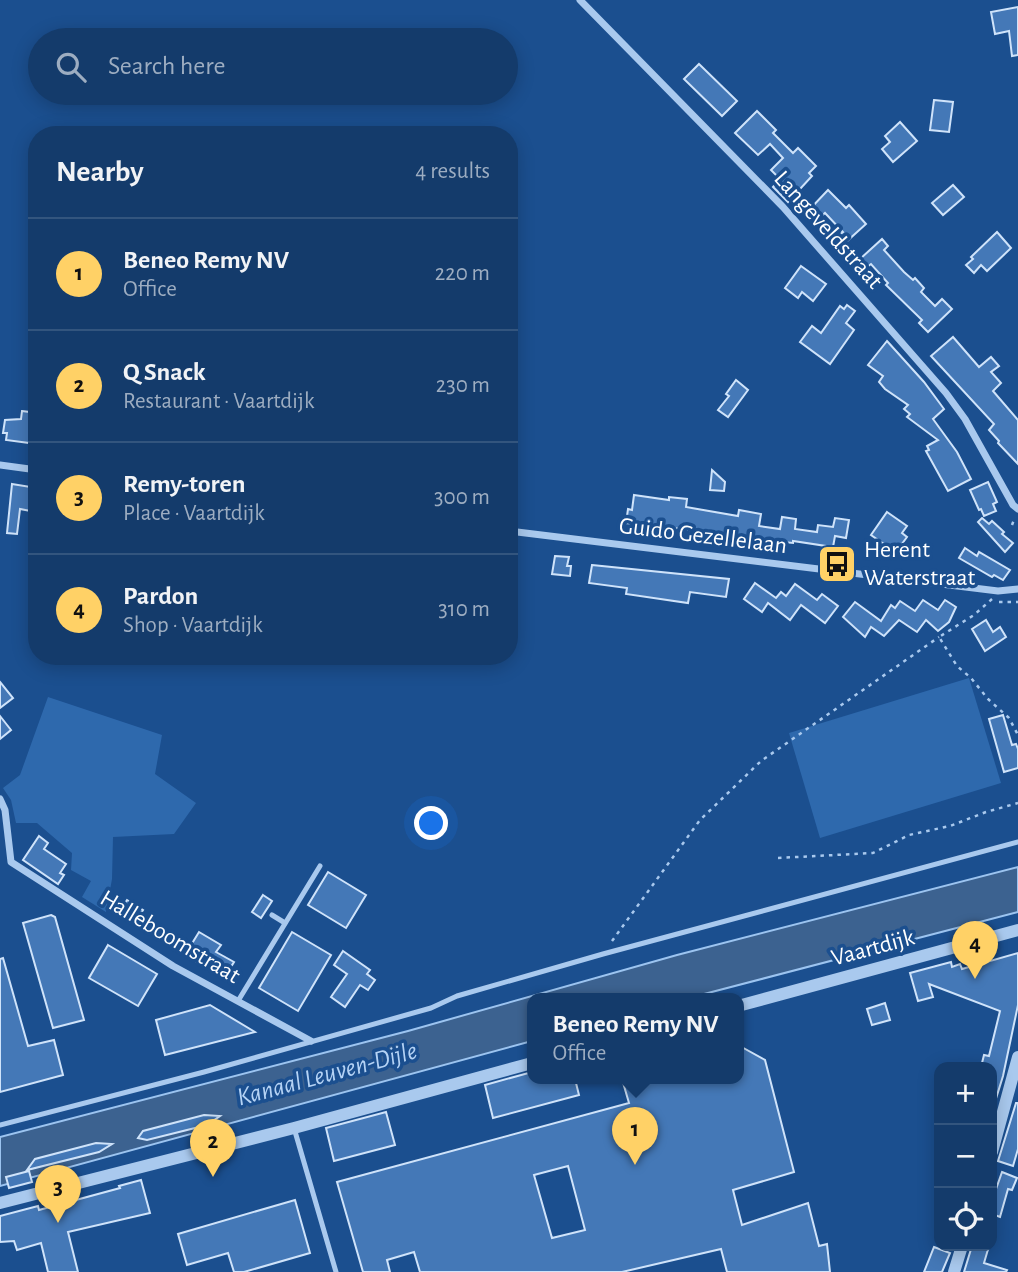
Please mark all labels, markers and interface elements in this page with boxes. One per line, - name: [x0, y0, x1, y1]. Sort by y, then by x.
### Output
- search box: [28, 28, 518, 105]
- icon: search: [52, 48, 90, 86]
- text: Search here: [108, 53, 226, 79]
- text: Nearby: [56, 157, 144, 187]
- text: 4 results: [415, 160, 490, 183]
- street label: Langeveldstraat: [769, 167, 887, 294]
- text: Beneo Remy NV: [123, 247, 289, 273]
- text: 1: [75, 262, 83, 285]
- text: 220 m: [435, 262, 490, 285]
- text: Office: [123, 278, 177, 301]
- text: Q Snack: [123, 359, 206, 385]
- text: 2: [74, 374, 84, 397]
- text: 230 m: [436, 374, 490, 397]
- text: Restaurant · Vaartdijk: [123, 390, 314, 413]
- text: Remy-toren: [123, 471, 245, 497]
- text: 3: [74, 486, 84, 509]
- text: 300 m: [434, 486, 490, 509]
- text: Place · Vaartdijk: [123, 502, 265, 525]
- street label: Guido Gezellelaan: [618, 514, 788, 558]
- place label: Herent Waterstraat: [864, 538, 976, 590]
- bus stop icon: Herent Waterstraat: [816, 543, 858, 585]
- text: Pardon: [123, 583, 198, 609]
- text: 4: [73, 598, 85, 621]
- text: 310 m: [438, 598, 490, 621]
- text: Shop · Vaartdijk: [123, 614, 263, 637]
- your location: [414, 806, 448, 840]
- street label: Halleboomstraat: [96, 886, 244, 988]
- pin: 4: [952, 921, 998, 979]
- street label: Vaartdijk: [829, 925, 917, 971]
- popup: [527, 993, 744, 1084]
- text: Beneo Remy NV: [553, 1011, 718, 1037]
- water label: Kanaal Leuven-Dijle: [234, 1037, 420, 1111]
- text: Office: [553, 1042, 606, 1065]
- map controls: [934, 1062, 997, 1251]
- button: +: [934, 1062, 997, 1125]
- pin: 1: [612, 1107, 658, 1165]
- pin: 2: [190, 1119, 236, 1177]
- button: −: [934, 1125, 997, 1188]
- pin: 3: [35, 1165, 81, 1223]
- button: locate: [934, 1188, 997, 1251]

